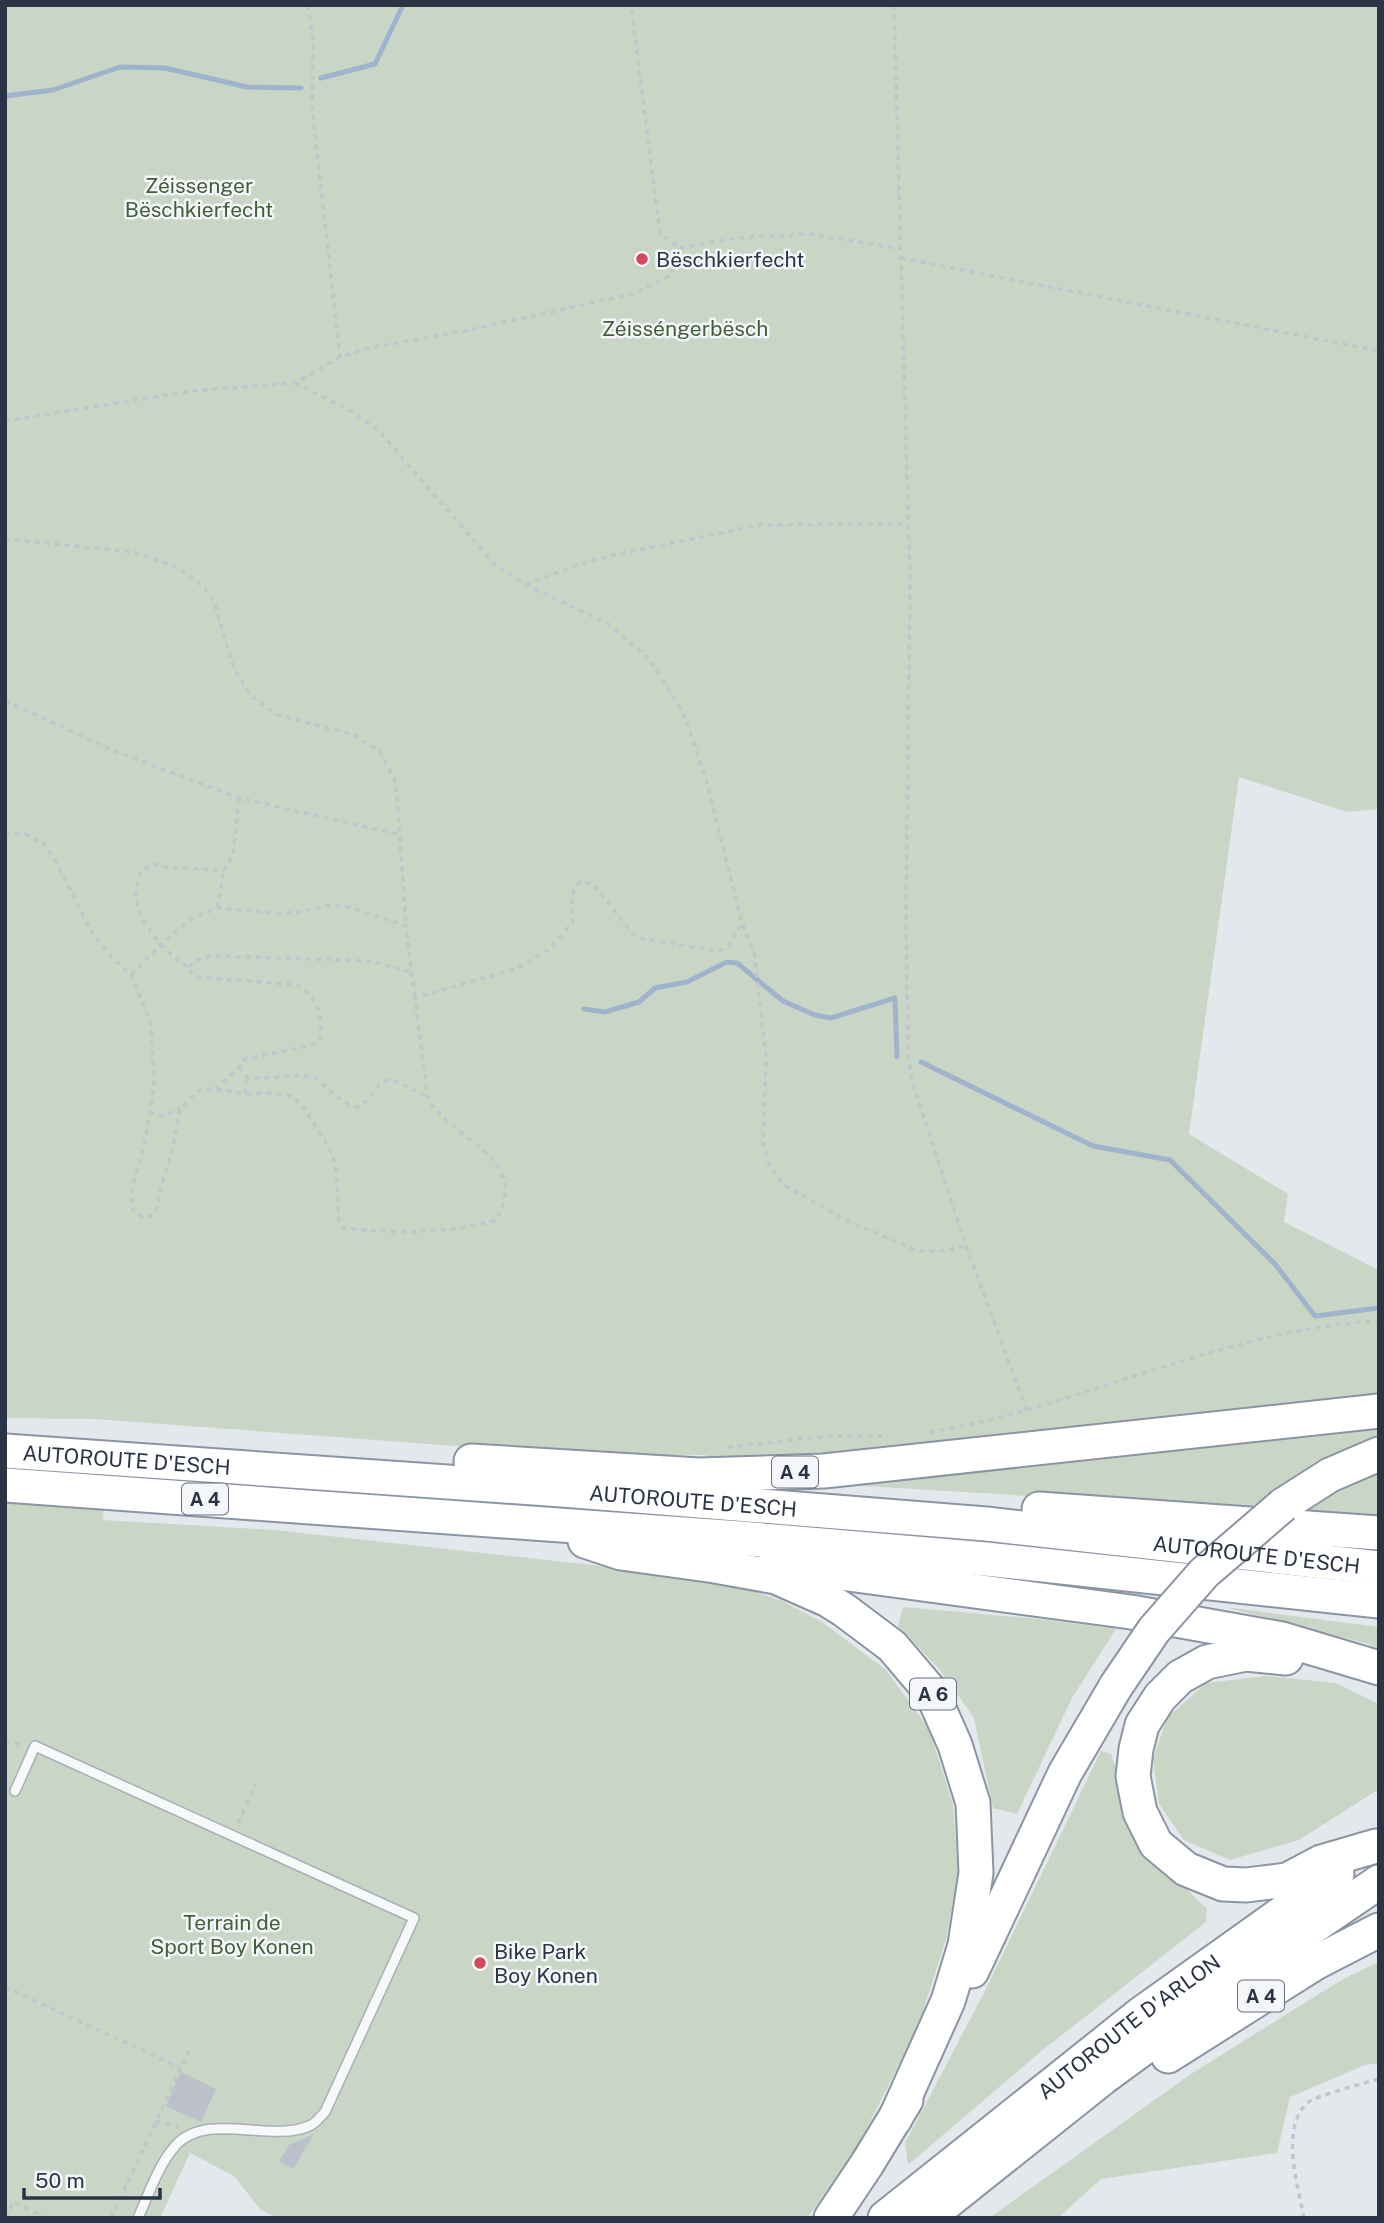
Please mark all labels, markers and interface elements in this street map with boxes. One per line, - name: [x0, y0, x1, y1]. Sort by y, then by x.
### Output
- park label: Zéissenger Bëschkierfecht: [125, 173, 273, 222]
- place label: Bëschkierfecht: [656, 247, 804, 272]
- marker: Bëschkierfecht: [634, 251, 650, 267]
- park label: Zéisséngerbësch: [602, 316, 768, 341]
- street label: AUTOROUTE D'ESCH: [22, 1440, 231, 1479]
- road number: A 4: [772, 1456, 818, 1488]
- street label: AUTOROUTE D'ESCH: [588, 1480, 798, 1521]
- road number: A 4: [182, 1484, 228, 1514]
- street label: AUTOROUTE D'ESCH: [1152, 1530, 1362, 1578]
- road number: A 6: [910, 1678, 956, 1710]
- park label: Terrain de Sport Boy Konen: [150, 1910, 314, 1959]
- place label: Bike Park Boy Konen: [494, 1939, 598, 1988]
- street label: AUTOROUTE D'ARLON: [1032, 1949, 1225, 2104]
- marker: Bike Park Boy Konen: [472, 1955, 488, 1971]
- road number: A 4: [1238, 1980, 1284, 2012]
- scale bar: [24, 2156, 161, 2200]
- text: 50 m: [35, 2168, 85, 2193]

